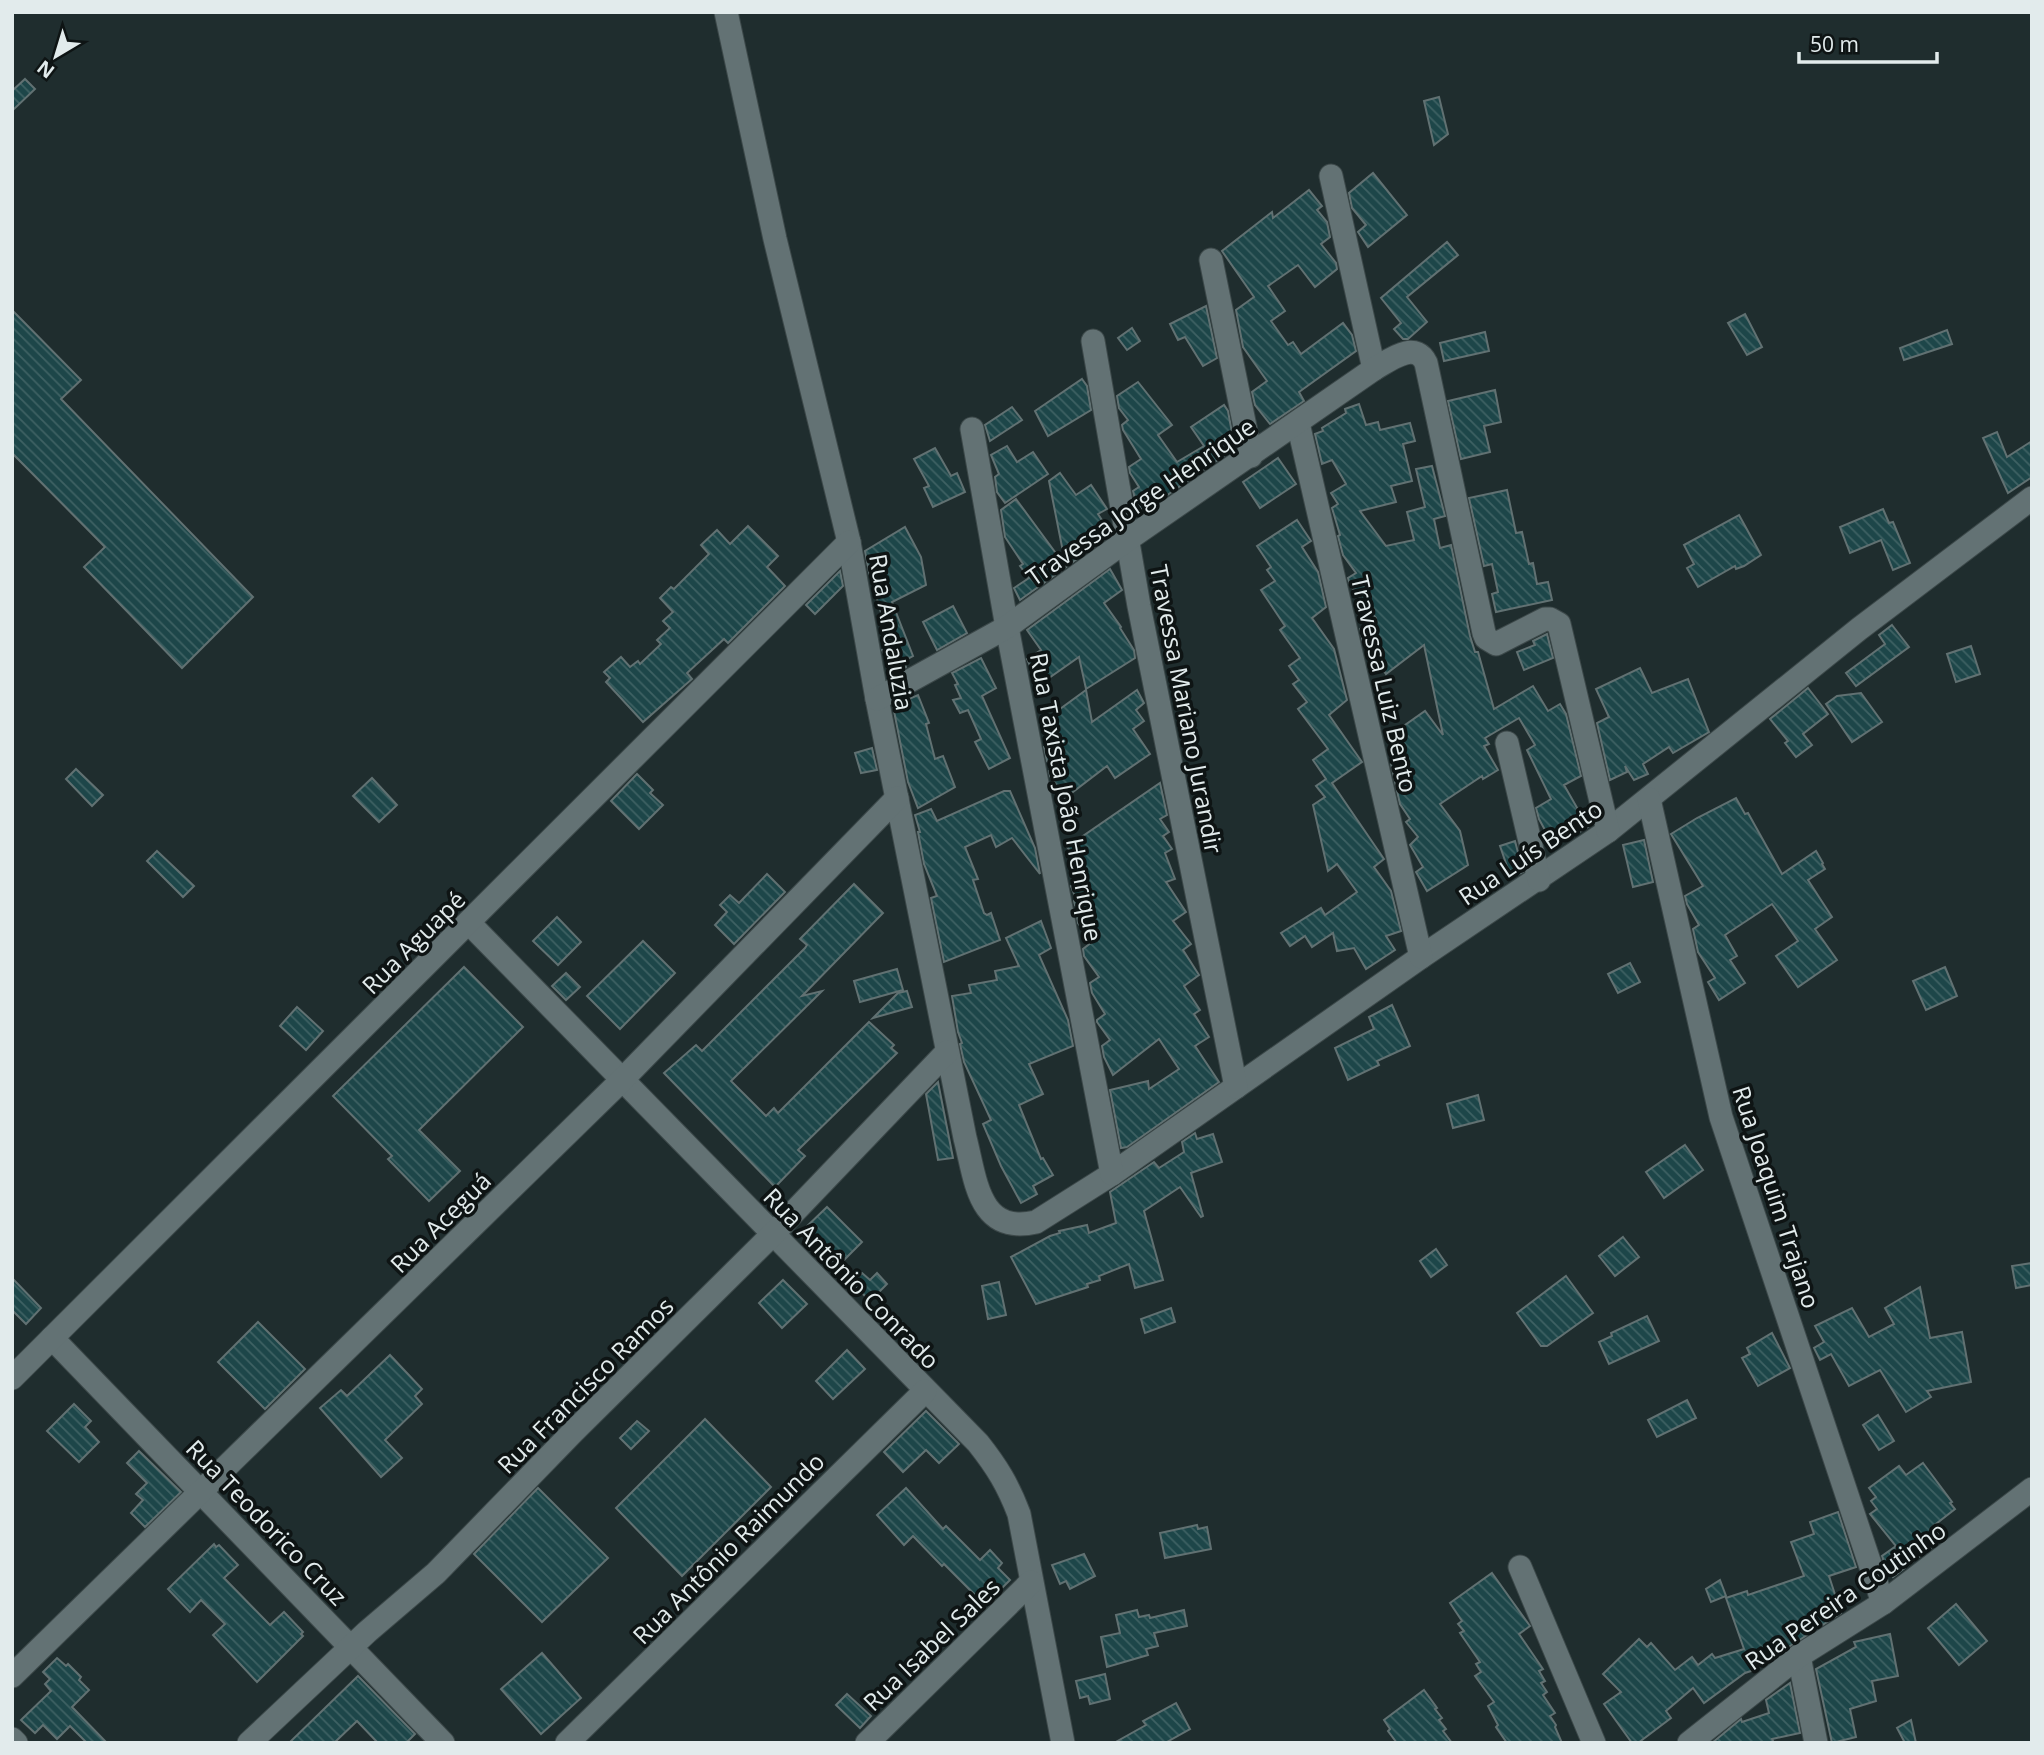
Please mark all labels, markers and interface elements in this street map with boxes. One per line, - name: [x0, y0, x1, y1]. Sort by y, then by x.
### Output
- north arrow: [21, 21, 91, 91]
- scale bar: [1799, 21, 1937, 65]
- text: 50 m: [1810, 30, 1859, 58]
- text: N: [31, 54, 60, 84]
- street label: Travessa Jorge Henrique: [1019, 409, 1261, 593]
- street label: Rua Andaluzia: [862, 551, 922, 713]
- street label: Travessa Mariano Jurandir: [1143, 562, 1231, 856]
- street label: Travessa Luiz Bento: [1344, 572, 1426, 796]
- street label: Rua Taxista João Henrique: [1023, 650, 1111, 944]
- street label: Rua Luís Bento: [1452, 792, 1608, 912]
- street label: Rua Aguapé: [354, 883, 472, 1001]
- street label: Rua Joaquim Trajano: [1725, 1082, 1829, 1312]
- street label: Rua Aceguá: [382, 1164, 498, 1280]
- street label: Rua Antônio Conrado: [757, 1180, 947, 1376]
- street label: Rua Francisco Ramos: [490, 1290, 680, 1480]
- street label: Rua Teodorico Cruz: [179, 1432, 355, 1612]
- street label: Rua Antônio Raimundo: [625, 1445, 831, 1651]
- street label: Rua Pereira Coutinho: [1738, 1513, 1952, 1677]
- street label: Rua Isabel Sales: [855, 1570, 1007, 1718]

